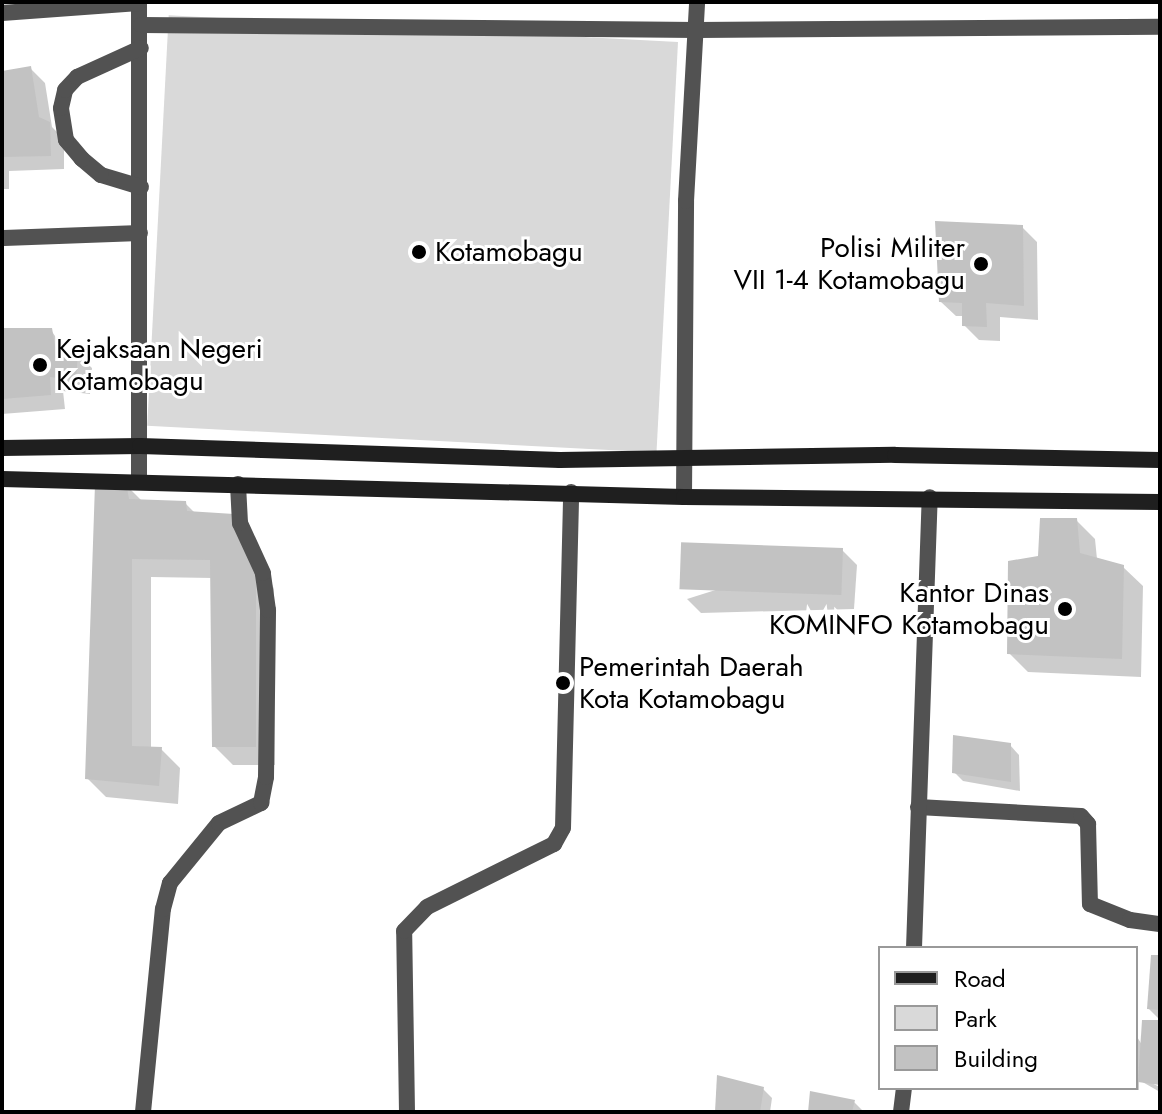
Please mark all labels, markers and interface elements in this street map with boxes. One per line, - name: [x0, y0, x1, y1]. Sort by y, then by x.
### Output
- place label: Polisi Militer VII 1-4 Kotamobagu: [734, 231, 965, 297]
- place label: Kotamobagu: [435, 235, 583, 269]
- marker: Kotamobagu: [410, 243, 428, 261]
- marker: Polisi Militer VII 1-4 Kotamobagu: [972, 255, 990, 273]
- place label: Kejaksaan Negeri Kotamobagu: [56, 332, 263, 398]
- marker: Kejaksaan Negeri Kotamobagu: [31, 356, 49, 374]
- place label: Kantor Dinas KOMINFO Kotamobagu: [769, 576, 1049, 642]
- marker: Kantor Dinas KOMINFO Kotamobagu: [1056, 600, 1074, 618]
- place label: Pemerintah Daerah Kota Kotamobagu: [579, 650, 804, 716]
- marker: Pemerintah Daerah Kota Kotamobagu: [554, 674, 572, 692]
- legend: [878, 946, 1138, 1090]
- text: Road: [954, 961, 1006, 996]
- text: Park: [954, 1001, 997, 1036]
- text: Building: [954, 1041, 1038, 1076]

